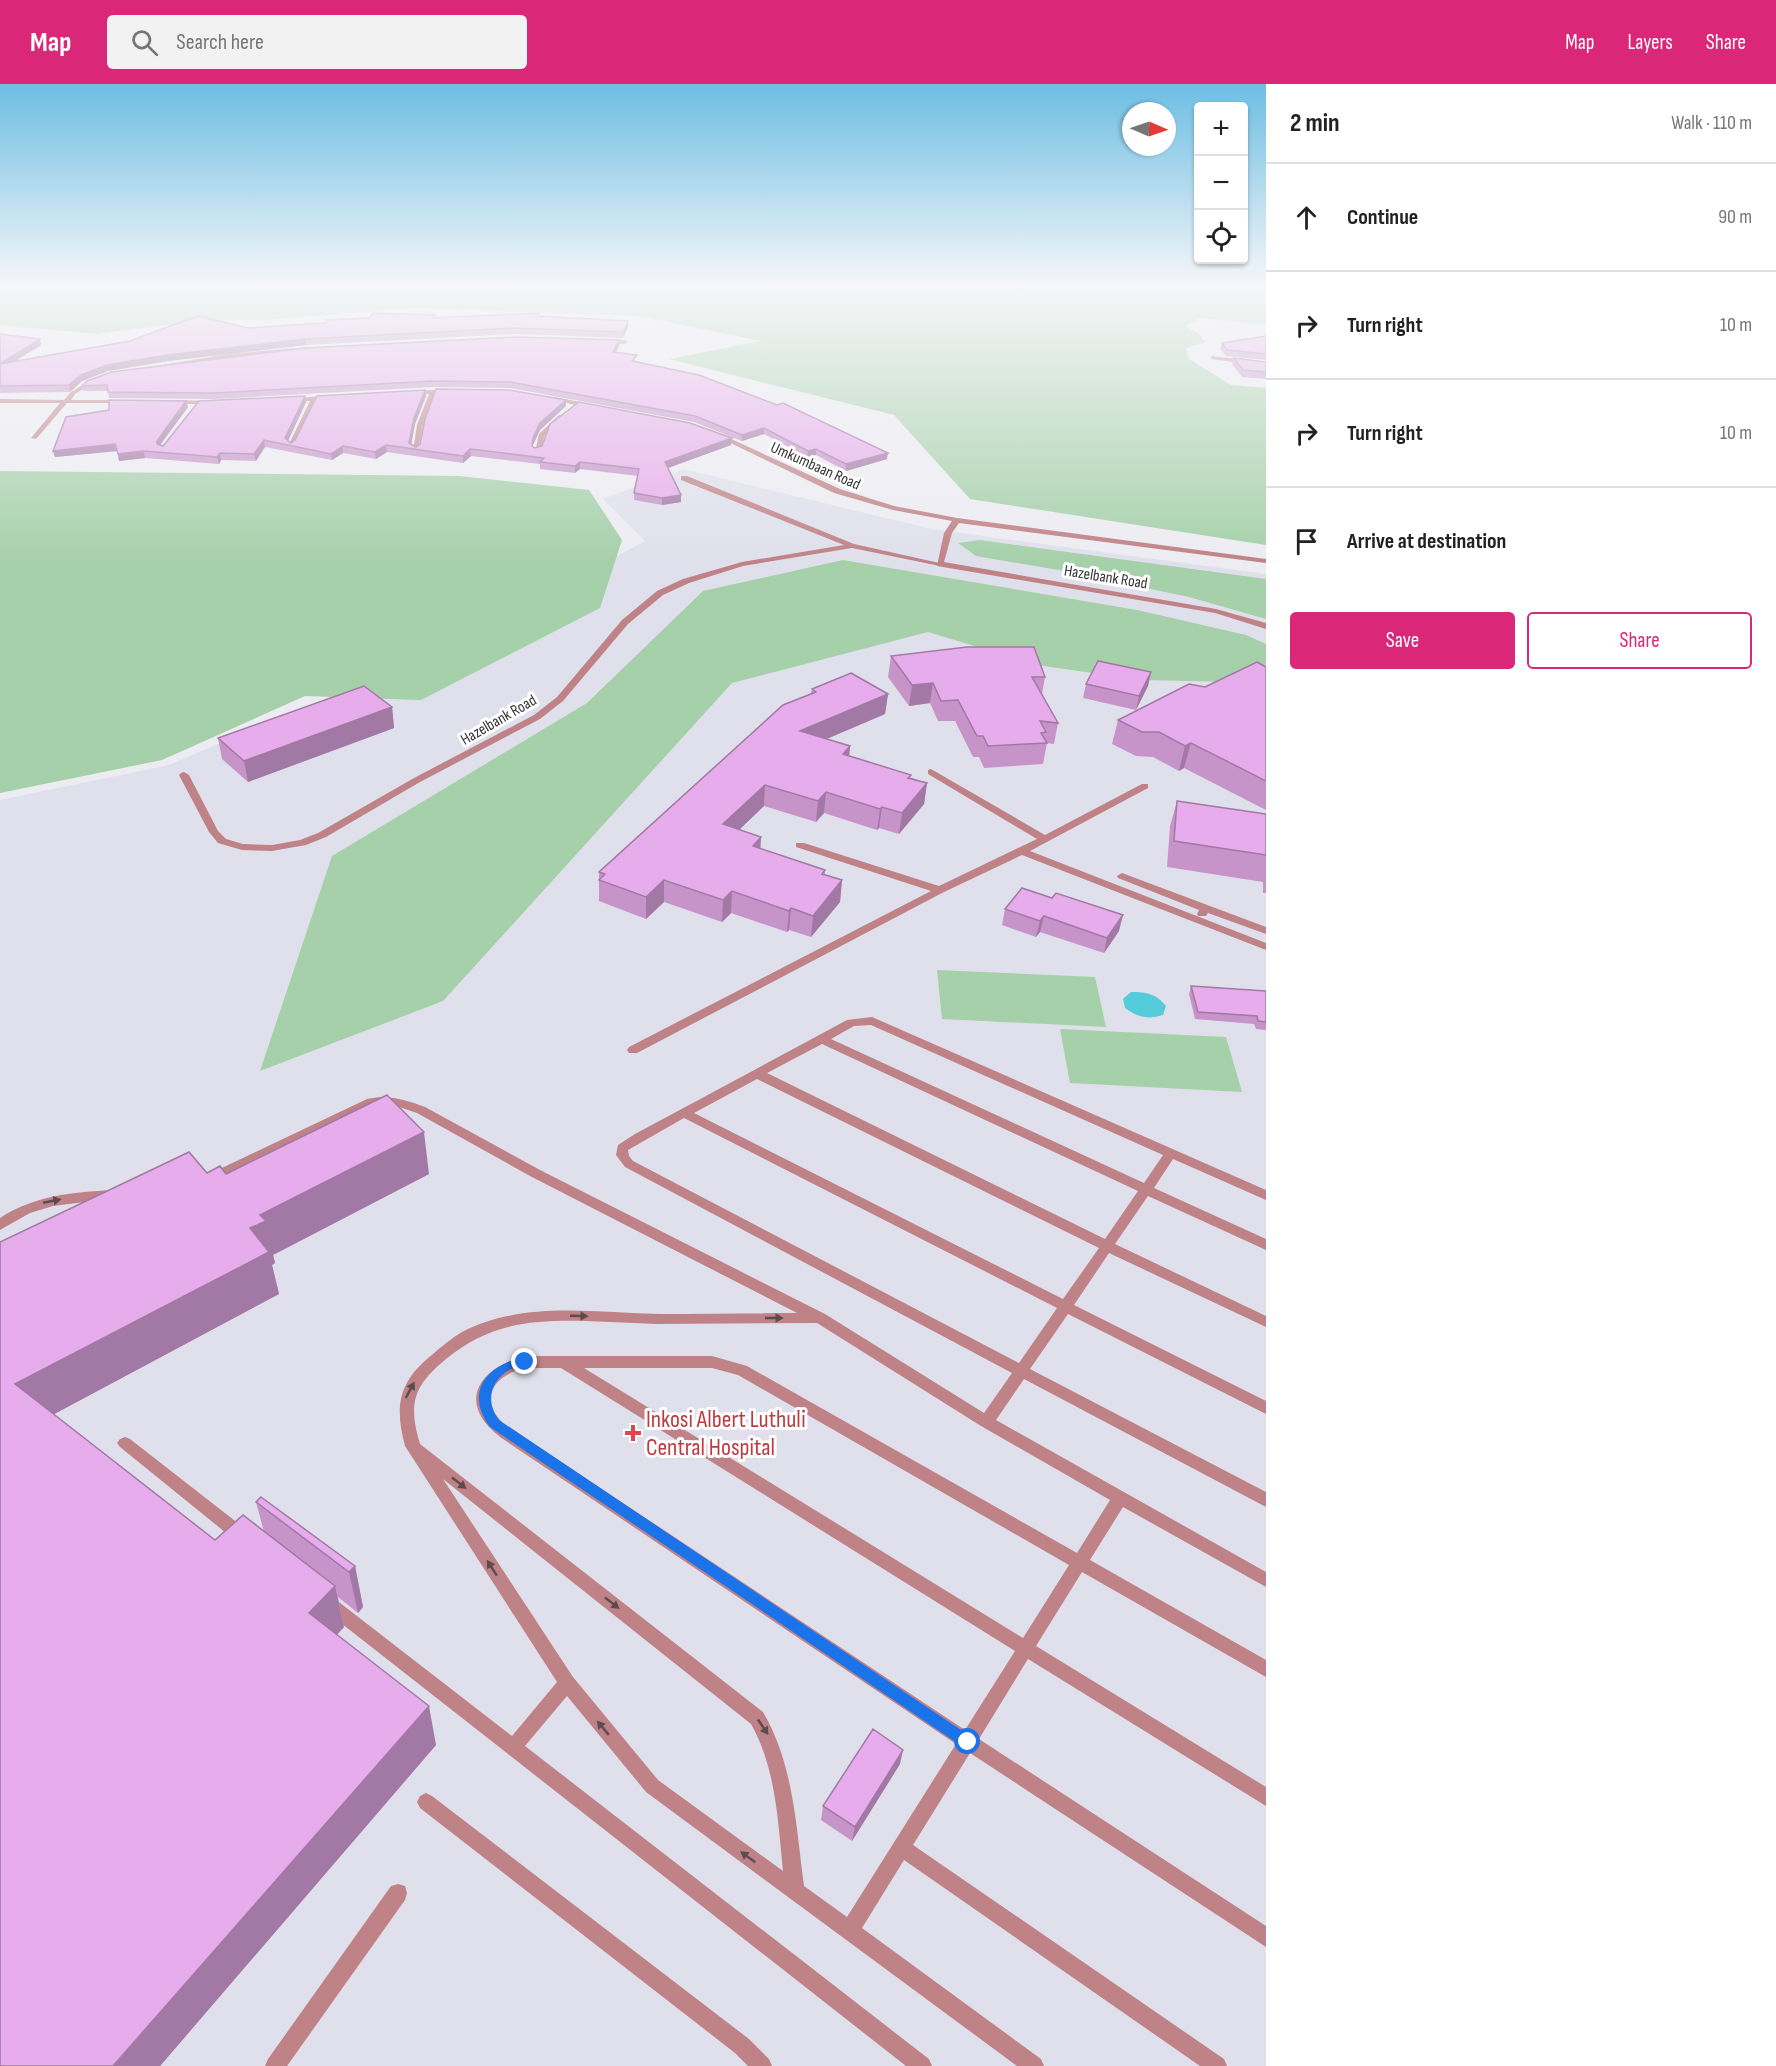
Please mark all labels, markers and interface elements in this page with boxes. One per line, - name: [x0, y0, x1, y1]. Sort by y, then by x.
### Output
- search box: [107, 15, 527, 69]
- text: Map: [30, 26, 71, 59]
- icon: search: [128, 26, 161, 59]
- text: Search here: [176, 29, 264, 56]
- text: Map: [1565, 30, 1594, 55]
- text: Layers: [1627, 30, 1673, 55]
- text: Share: [1706, 30, 1746, 55]
- north arrow: [1122, 102, 1176, 156]
- map controls: [1194, 102, 1248, 264]
- button: +: [1194, 102, 1248, 156]
- text: 2 min: [1290, 108, 1340, 139]
- text: Walk · 110 m: [1671, 111, 1752, 135]
- button: −: [1194, 156, 1248, 210]
- icon: ahead: [1290, 201, 1323, 234]
- text: Continue: [1347, 204, 1418, 231]
- text: 90 m: [1718, 205, 1752, 229]
- button: locate: [1194, 210, 1248, 264]
- icon: right: [1290, 309, 1323, 342]
- text: Turn right: [1347, 312, 1423, 339]
- text: 10 m: [1720, 313, 1752, 337]
- icon: right: [1290, 417, 1323, 450]
- text: Turn right: [1347, 420, 1423, 447]
- text: 10 m: [1720, 421, 1752, 445]
- street label: Umkumbaan Road: [768, 438, 863, 495]
- icon: arrive: [1290, 525, 1323, 558]
- text: Arrive at destination: [1347, 528, 1506, 555]
- street label: Hazelbank Road: [1063, 562, 1149, 593]
- button: Save: [1290, 612, 1515, 669]
- button: Share: [1527, 612, 1752, 669]
- street label: Hazelbank Road: [458, 691, 540, 750]
- one-way arrow: [43, 1196, 62, 1205]
- one-way arrow: [569, 1312, 588, 1321]
- one-way arrow: [764, 1313, 783, 1323]
- route end: [511, 1348, 537, 1374]
- one-way arrow: [405, 1381, 415, 1399]
- place label: Inkosi Albert Luthuli Central Hospital: [646, 1405, 806, 1462]
- marker: Inkosi Albert Luthuli Central Hospital: [624, 1424, 642, 1442]
- one-way arrow: [451, 1476, 467, 1489]
- one-way arrow: [487, 1560, 498, 1576]
- one-way arrow: [604, 1597, 620, 1610]
- one-way arrow: [757, 1718, 768, 1735]
- one-way arrow: [597, 1720, 610, 1736]
- route start: [954, 1728, 980, 1754]
- one-way arrow: [740, 1851, 755, 1863]

